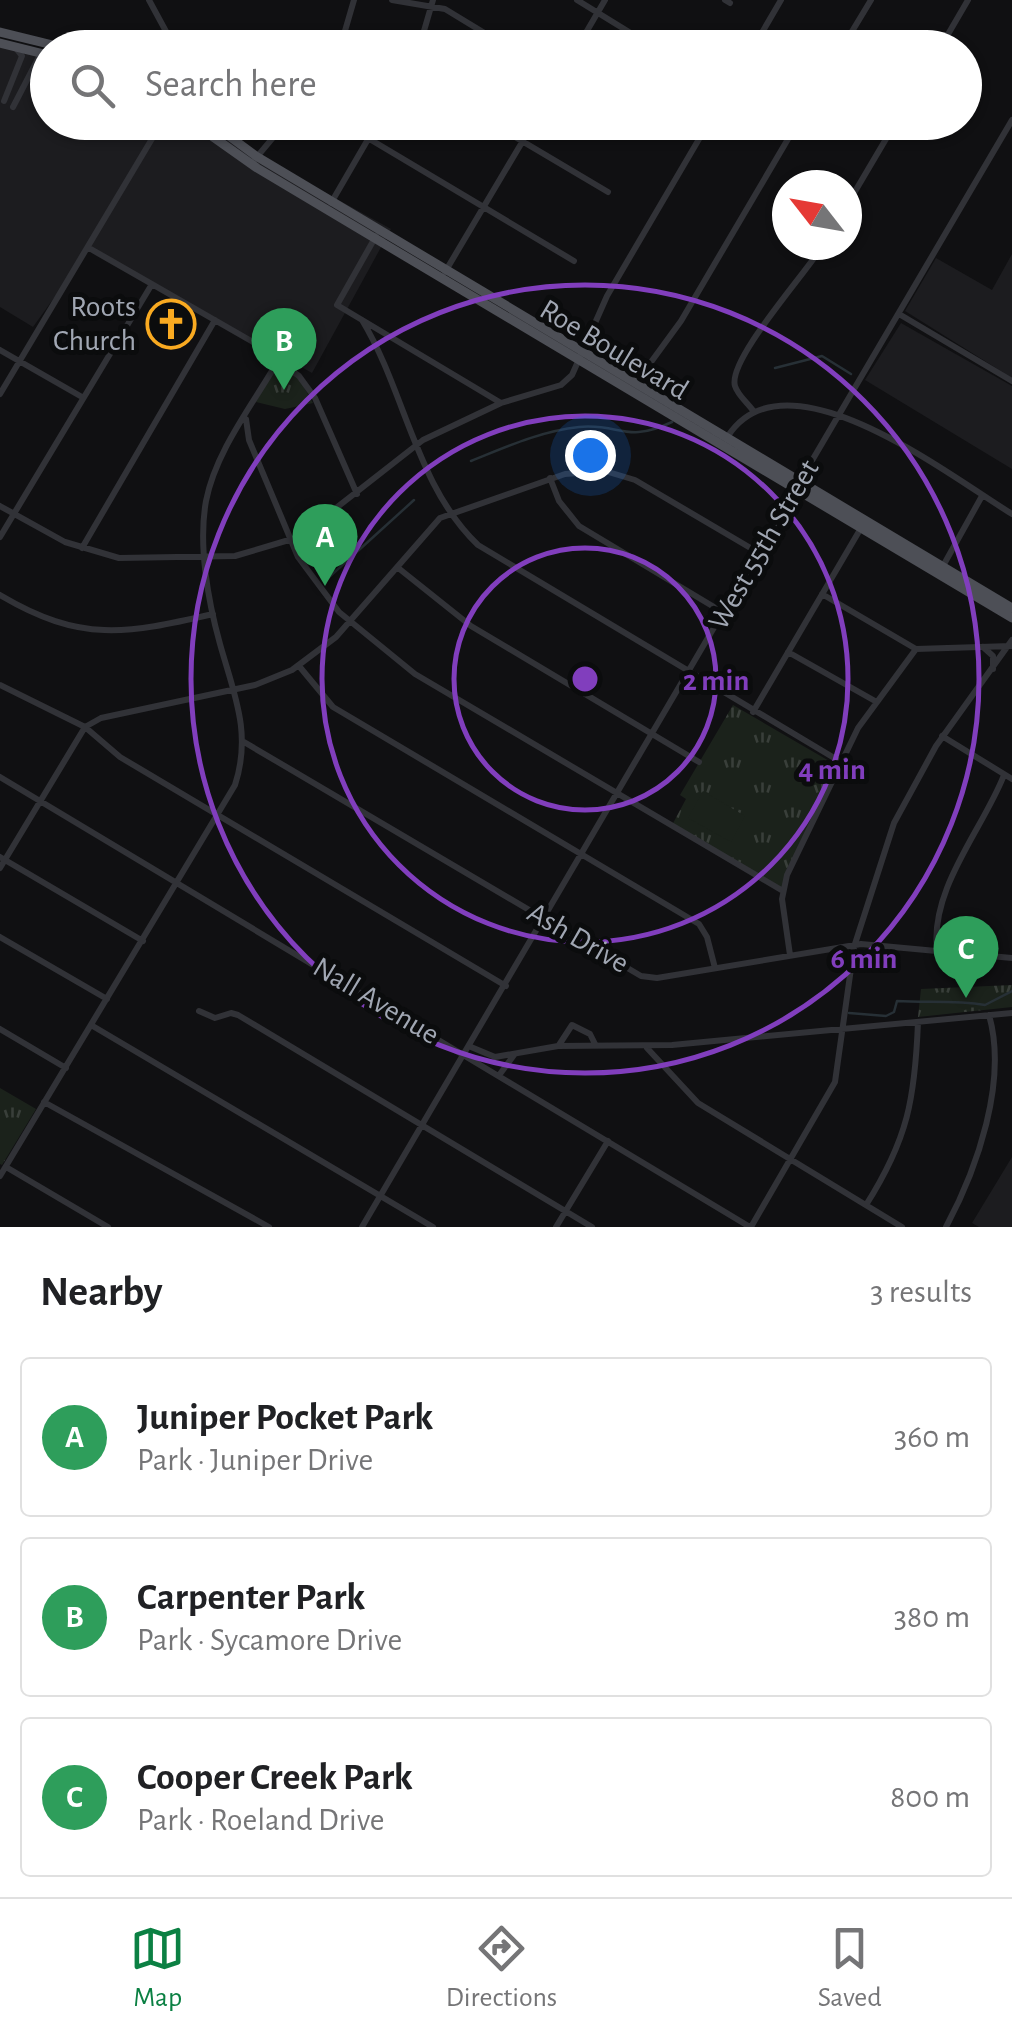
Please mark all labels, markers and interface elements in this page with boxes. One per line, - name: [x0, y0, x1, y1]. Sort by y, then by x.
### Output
- search box: [30, 30, 982, 140]
- icon: search: [65, 58, 120, 113]
- text: Search here: [145, 66, 317, 104]
- north arrow: [772, 170, 862, 260]
- place label: Roots Church: [53, 292, 136, 356]
- street label: Roe Boulevard: [535, 294, 693, 406]
- church icon: Roots Church: [145, 298, 197, 350]
- pin: B: [252, 308, 316, 390]
- your location: [565, 430, 616, 481]
- street label: West 55th Street: [703, 455, 825, 635]
- pin: A: [292, 504, 358, 586]
- centre of rings: [567, 661, 603, 697]
- text: 2 min: [683, 666, 749, 696]
- text: 4 min: [798, 755, 866, 785]
- street label: Ash Drive: [522, 897, 634, 979]
- pin: C: [934, 916, 998, 998]
- text: 6 min: [831, 944, 897, 974]
- street label: Nall Avenue: [308, 952, 444, 1050]
- text: Nearby: [40, 1271, 163, 1313]
- text: 3 results: [870, 1276, 972, 1308]
- text: Juniper Pocket Park: [137, 1399, 433, 1437]
- text: A: [65, 1421, 84, 1453]
- text: 360 m: [894, 1421, 970, 1453]
- text: Park · Juniper Drive: [137, 1444, 373, 1476]
- text: Carpenter Park: [137, 1579, 365, 1617]
- text: B: [65, 1601, 84, 1633]
- text: 380 m: [894, 1601, 970, 1633]
- text: Park · Sycamore Drive: [137, 1624, 402, 1656]
- text: Cooper Creek Park: [137, 1759, 413, 1797]
- text: C: [66, 1781, 83, 1813]
- text: 800 m: [890, 1781, 970, 1813]
- text: Park · Roeland Drive: [137, 1804, 385, 1836]
- tab: Map: [130, 1921, 185, 2015]
- tab: Directions: [446, 1921, 557, 2015]
- tab: Saved: [818, 1921, 882, 2015]

